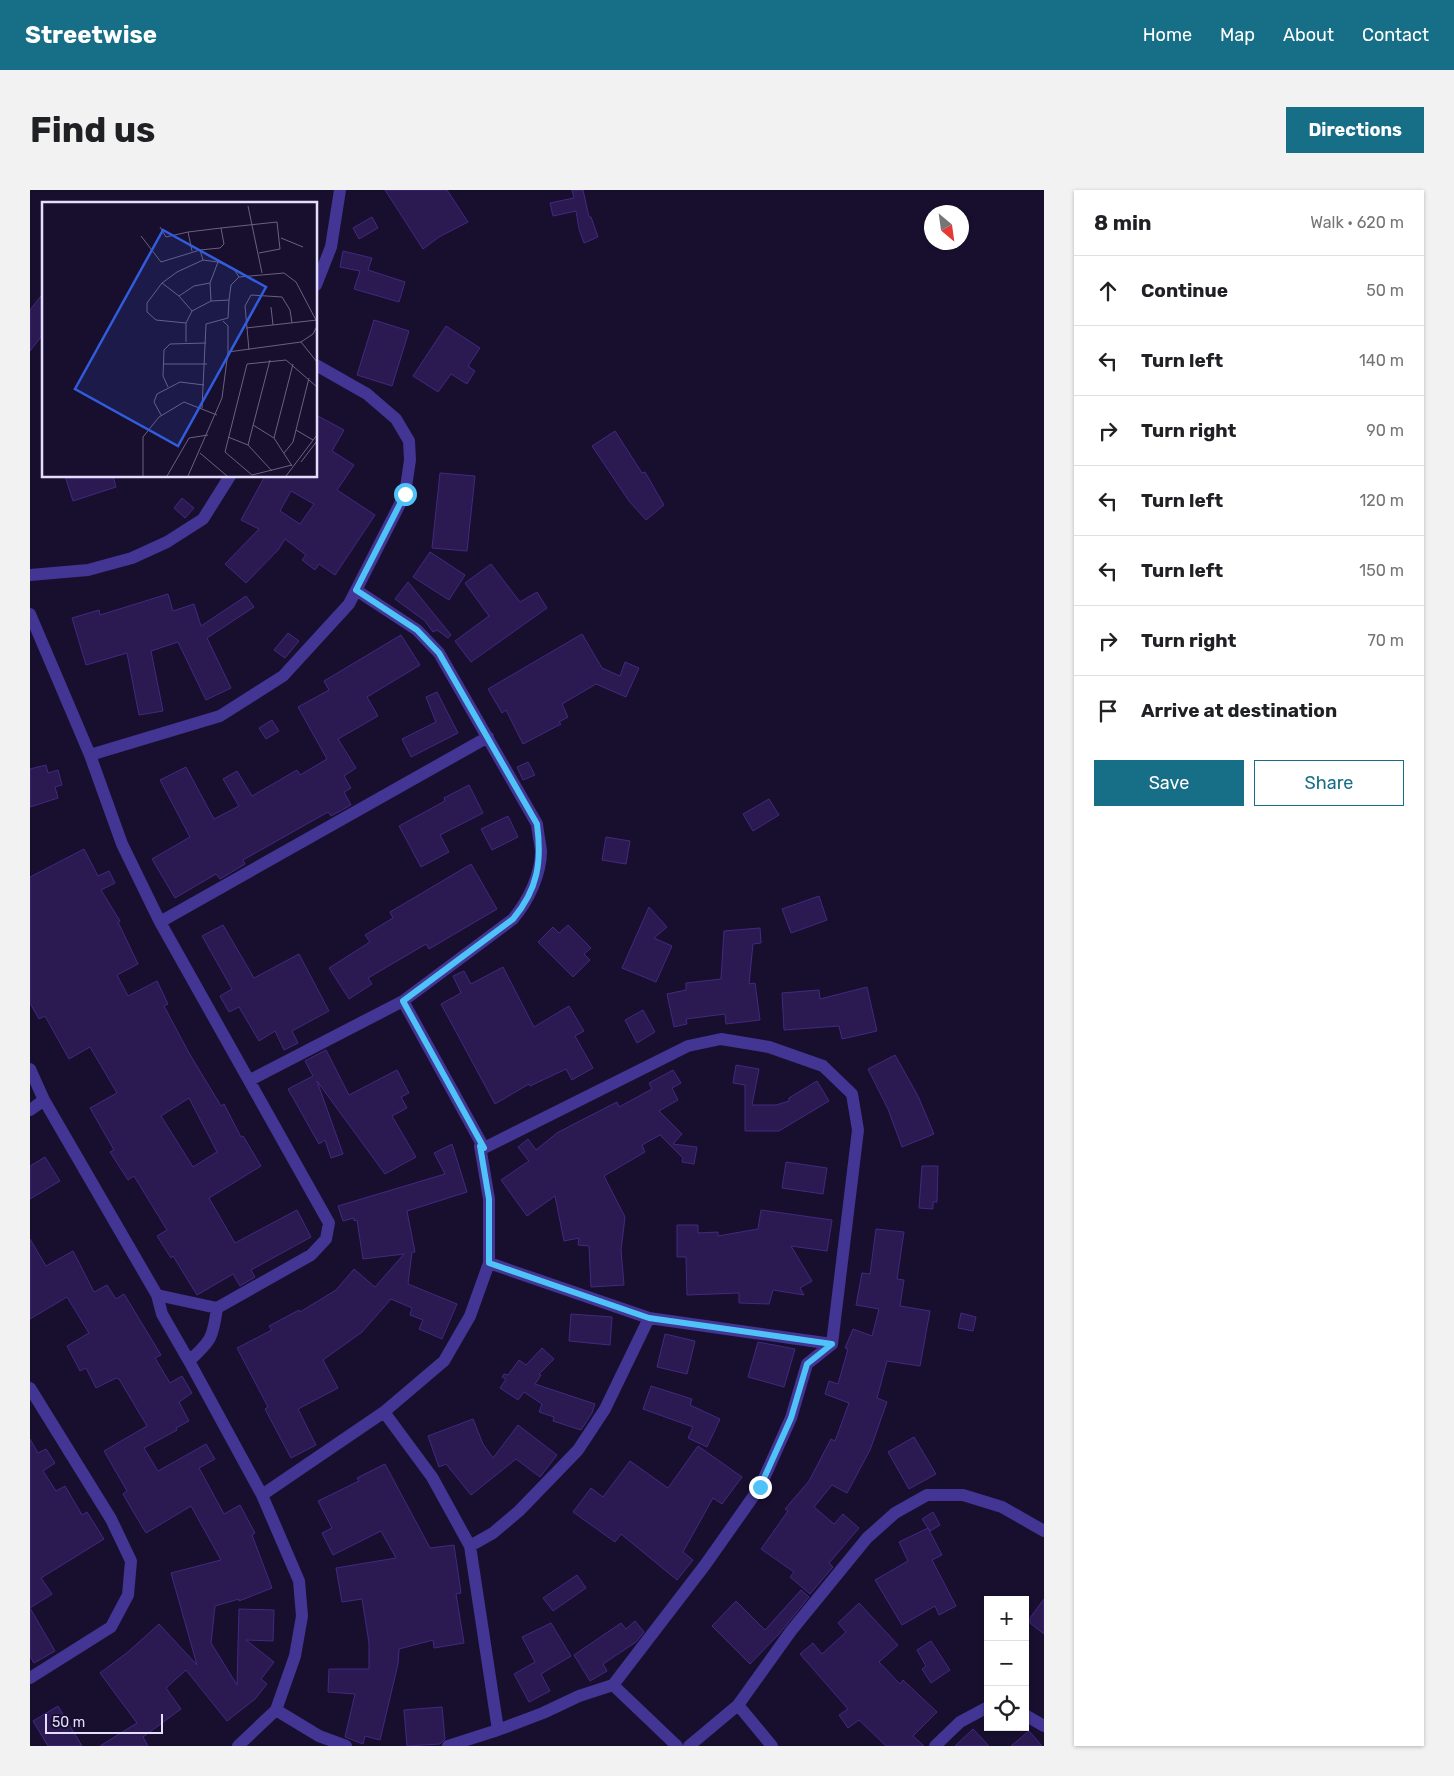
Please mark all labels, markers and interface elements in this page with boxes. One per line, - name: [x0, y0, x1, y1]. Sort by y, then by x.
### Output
- text: Streetwise: [25, 21, 157, 49]
- text: Home: [1143, 24, 1192, 46]
- text: Map: [1220, 24, 1255, 46]
- text: About: [1283, 24, 1334, 46]
- text: Contact: [1362, 24, 1429, 46]
- button: Directions: [1286, 107, 1424, 153]
- text: Find us: [30, 109, 155, 151]
- inset map: [42, 202, 318, 478]
- north arrow: [924, 205, 969, 250]
- text: 8 min: [1094, 210, 1151, 235]
- text: Walk · 620 m: [1310, 213, 1404, 232]
- icon: ahead: [1094, 277, 1122, 305]
- text: Continue: [1141, 279, 1228, 302]
- text: 50 m: [1366, 281, 1404, 300]
- icon: left: [1094, 347, 1122, 375]
- text: Turn left: [1141, 349, 1223, 372]
- text: 140 m: [1359, 351, 1404, 370]
- icon: right: [1094, 417, 1122, 445]
- text: Turn right: [1141, 419, 1236, 442]
- text: 90 m: [1366, 421, 1404, 440]
- route start: [394, 483, 417, 506]
- icon: left: [1094, 487, 1122, 515]
- text: Turn left: [1141, 489, 1223, 512]
- text: 120 m: [1359, 491, 1404, 510]
- icon: left: [1094, 557, 1122, 585]
- text: Turn left: [1141, 559, 1223, 582]
- text: 150 m: [1359, 561, 1404, 580]
- icon: right: [1094, 627, 1122, 655]
- text: Turn right: [1141, 629, 1236, 652]
- text: 70 m: [1367, 631, 1404, 650]
- icon: arrive: [1094, 697, 1122, 725]
- text: Arrive at destination: [1141, 699, 1337, 722]
- button: Save: [1094, 760, 1244, 806]
- button: Share: [1254, 760, 1404, 806]
- route end: [749, 1476, 772, 1499]
- map controls: [984, 1596, 1029, 1731]
- button: +: [984, 1596, 1029, 1641]
- button: −: [984, 1641, 1029, 1686]
- button: locate: [984, 1686, 1029, 1731]
- scale bar: [45, 1711, 162, 1734]
- text: 50 m: [52, 1714, 85, 1731]

